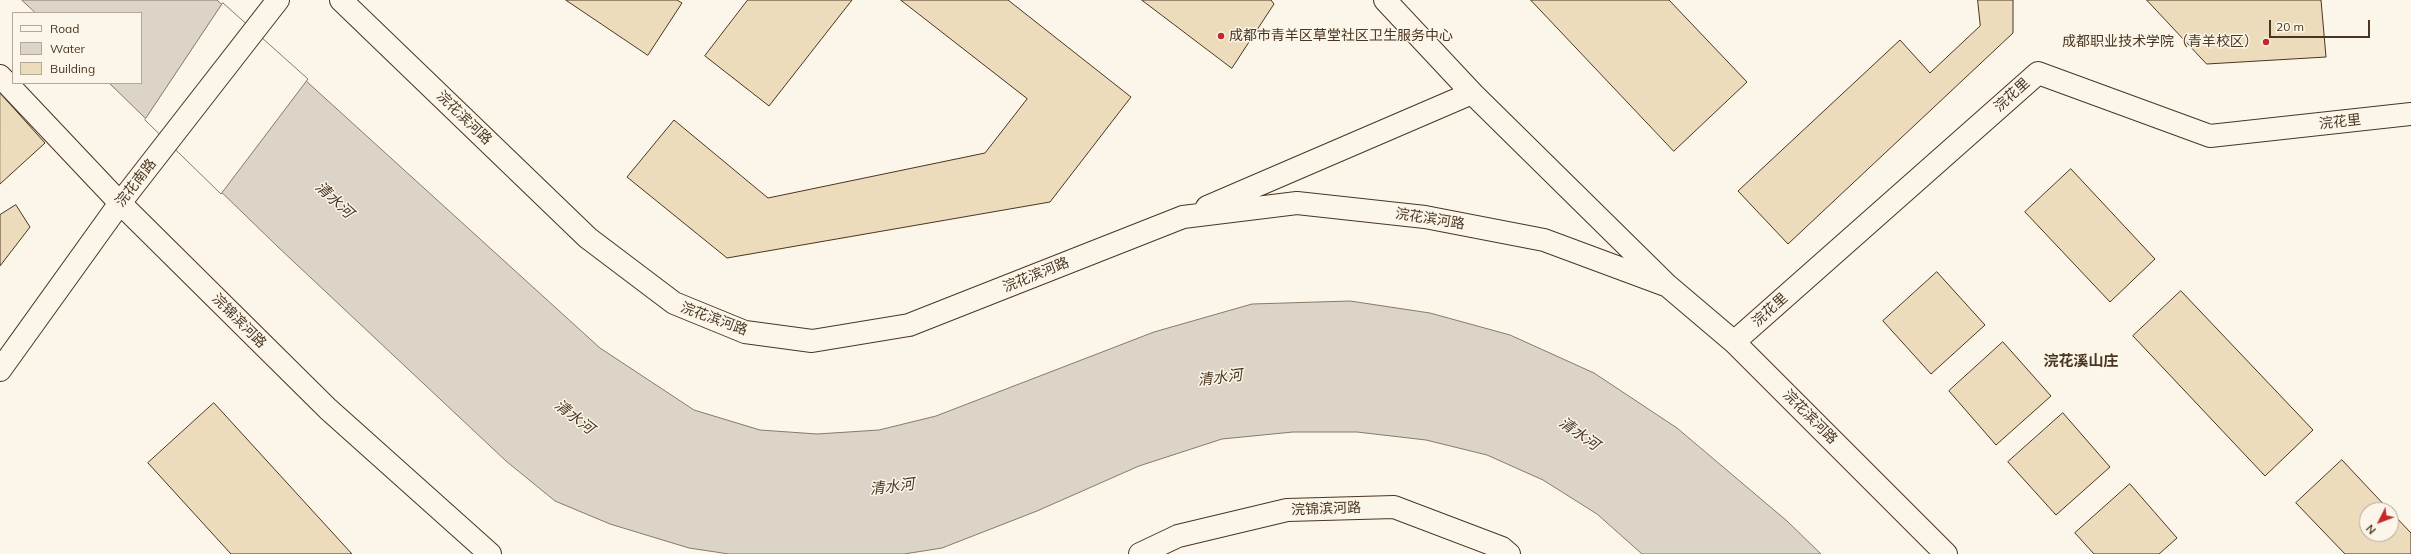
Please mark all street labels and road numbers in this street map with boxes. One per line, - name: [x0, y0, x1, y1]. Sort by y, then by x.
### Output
- street label: 浣花里: [1991, 75, 2033, 115]
- street label: 浣花滨河路: [433, 88, 495, 148]
- street label: 浣花里: [2318, 111, 2362, 133]
- street label: 浣花南路: [112, 156, 160, 210]
- street label: 浣花滨河路: [1394, 205, 1466, 233]
- street label: 浣花滨河路: [1000, 254, 1072, 296]
- street label: 浣锦滨河路: [208, 290, 270, 352]
- street label: 浣花里: [1749, 290, 1791, 330]
- street label: 浣花滨河路: [678, 299, 750, 339]
- street label: 浣花滨河路: [1779, 386, 1841, 448]
- street label: 浣锦滨河路: [1291, 499, 1361, 519]

